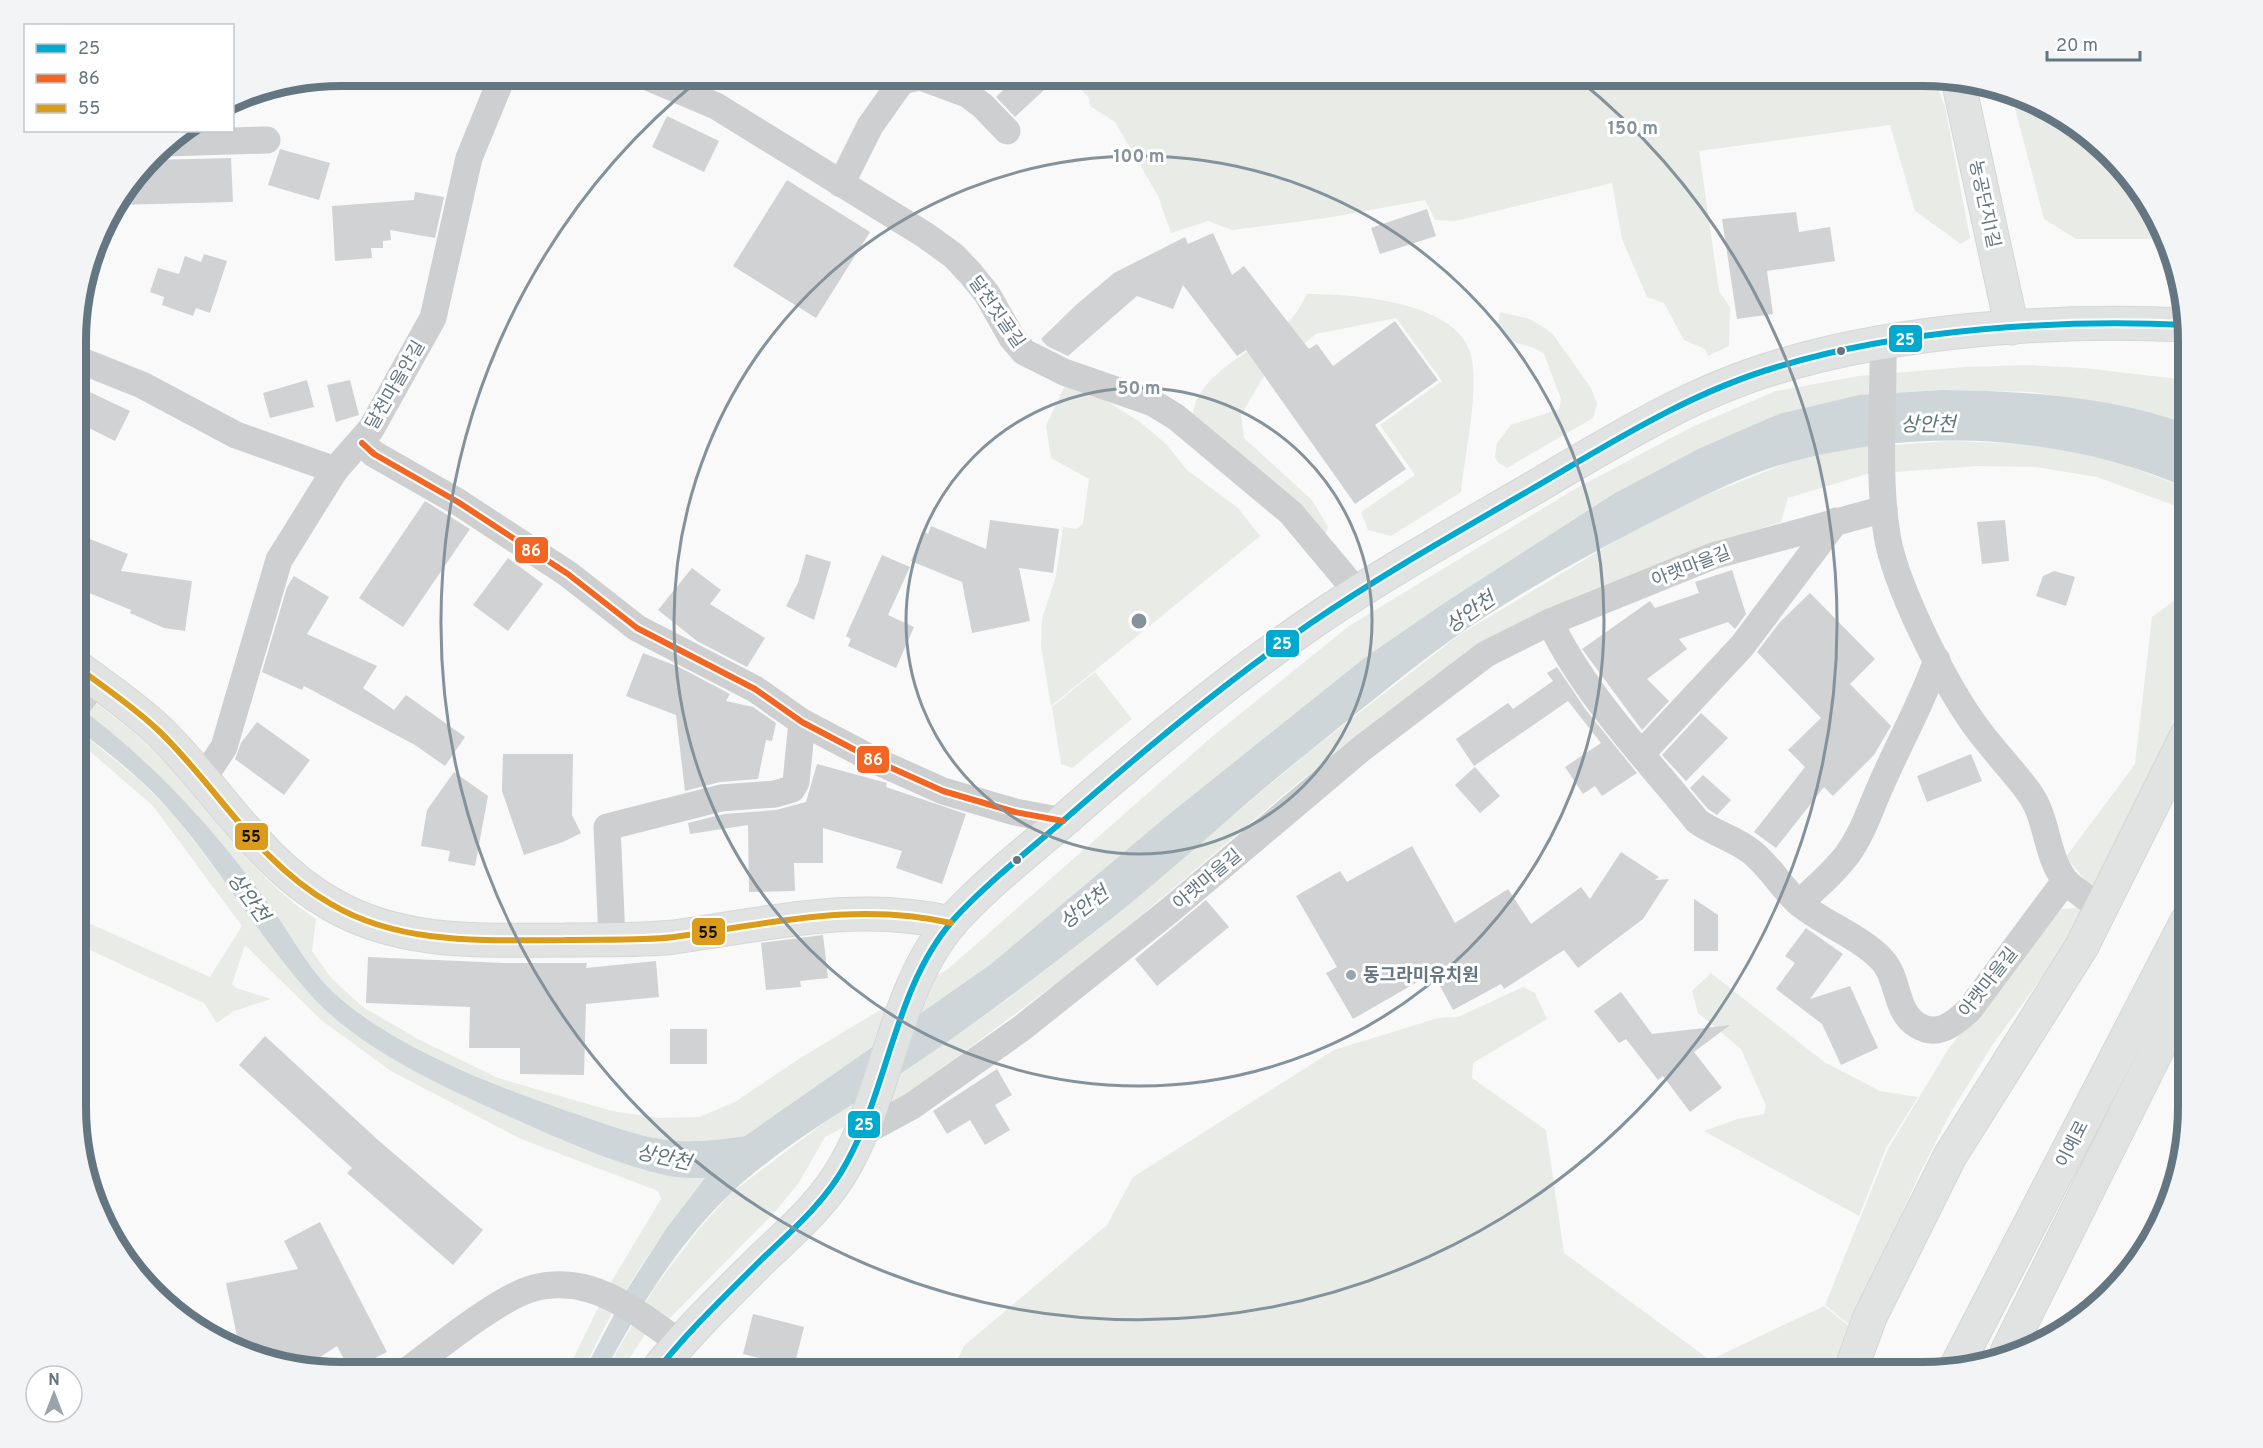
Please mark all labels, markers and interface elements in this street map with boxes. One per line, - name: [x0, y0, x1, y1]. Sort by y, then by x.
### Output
- legend: [24, 24, 234, 132]
- scale bar: [2047, 24, 2140, 62]
- text: 20 m: [2056, 35, 2098, 58]
- text: 25: [78, 38, 100, 61]
- text: 86: [78, 68, 100, 91]
- text: 55: [78, 98, 100, 121]
- text: 150 m: [1608, 118, 1658, 141]
- text: 100 m: [1113, 146, 1165, 169]
- street label: 농공단지1길: [1963, 158, 2004, 250]
- street label: 달천짓골길: [963, 272, 1029, 353]
- line badge: 25: [1888, 324, 1923, 353]
- text: 25: [1895, 331, 1915, 351]
- street label: 달천마을안길: [361, 337, 431, 435]
- unlabelled marker: [1835, 345, 1847, 357]
- text: 50 m: [1117, 378, 1161, 401]
- water label: 상안천: [1900, 413, 1958, 439]
- line badge: 86: [514, 536, 549, 564]
- text: 86: [521, 542, 541, 562]
- street label: 아랫마을길: [1649, 542, 1734, 593]
- water label: 상안천: [1441, 586, 1503, 640]
- centre of rings: [1129, 611, 1149, 631]
- line badge: 25: [1265, 629, 1300, 658]
- text: 25: [1272, 635, 1292, 655]
- line badge: 86: [856, 745, 890, 774]
- text: 86: [863, 751, 883, 771]
- line badge: 55: [234, 822, 269, 851]
- text: 55: [241, 828, 261, 848]
- street label: 아랫마을길: [1169, 845, 1247, 916]
- unlabelled marker: [1011, 854, 1023, 866]
- water label: 상안천: [221, 868, 276, 930]
- water label: 상안천: [1055, 880, 1117, 936]
- line badge: 55: [691, 917, 726, 946]
- text: 55: [698, 924, 718, 944]
- street label: 아랫마을길: [1955, 943, 2024, 1023]
- place label: 동그라미유치원: [1363, 965, 1479, 988]
- marker: 동그라미유치원: [1344, 968, 1358, 982]
- line badge: 25: [847, 1110, 881, 1139]
- text: 25: [854, 1116, 874, 1136]
- street label: 이예로: [2052, 1117, 2095, 1172]
- water label: 상안천: [634, 1141, 696, 1178]
- north arrow: [24, 1364, 84, 1424]
- text: N: [48, 1371, 60, 1391]

